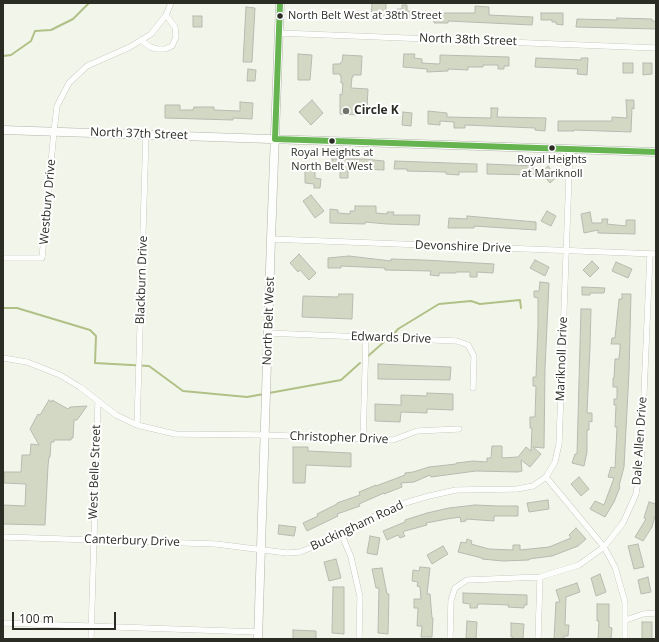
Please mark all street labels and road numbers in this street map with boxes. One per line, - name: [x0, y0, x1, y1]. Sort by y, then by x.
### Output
- street label: North 38th Street: [419, 31, 517, 49]
- street label: North 37th Street: [90, 125, 188, 143]
- street label: Westbury Drive: [37, 159, 59, 245]
- street label: Blackburn Drive: [133, 235, 151, 325]
- street label: Devonshire Drive: [415, 238, 511, 256]
- street label: North Belt West: [260, 276, 278, 366]
- street label: Mariknoll Drive: [553, 316, 571, 402]
- street label: Edwards Drive: [351, 329, 431, 347]
- street label: Dale Allen Drive: [630, 396, 650, 486]
- street label: West Belle Street: [86, 424, 104, 520]
- street label: Christopher Drive: [289, 429, 389, 447]
- street label: Buckingham Road: [308, 498, 406, 554]
- street label: Canterbury Drive: [84, 532, 180, 550]

